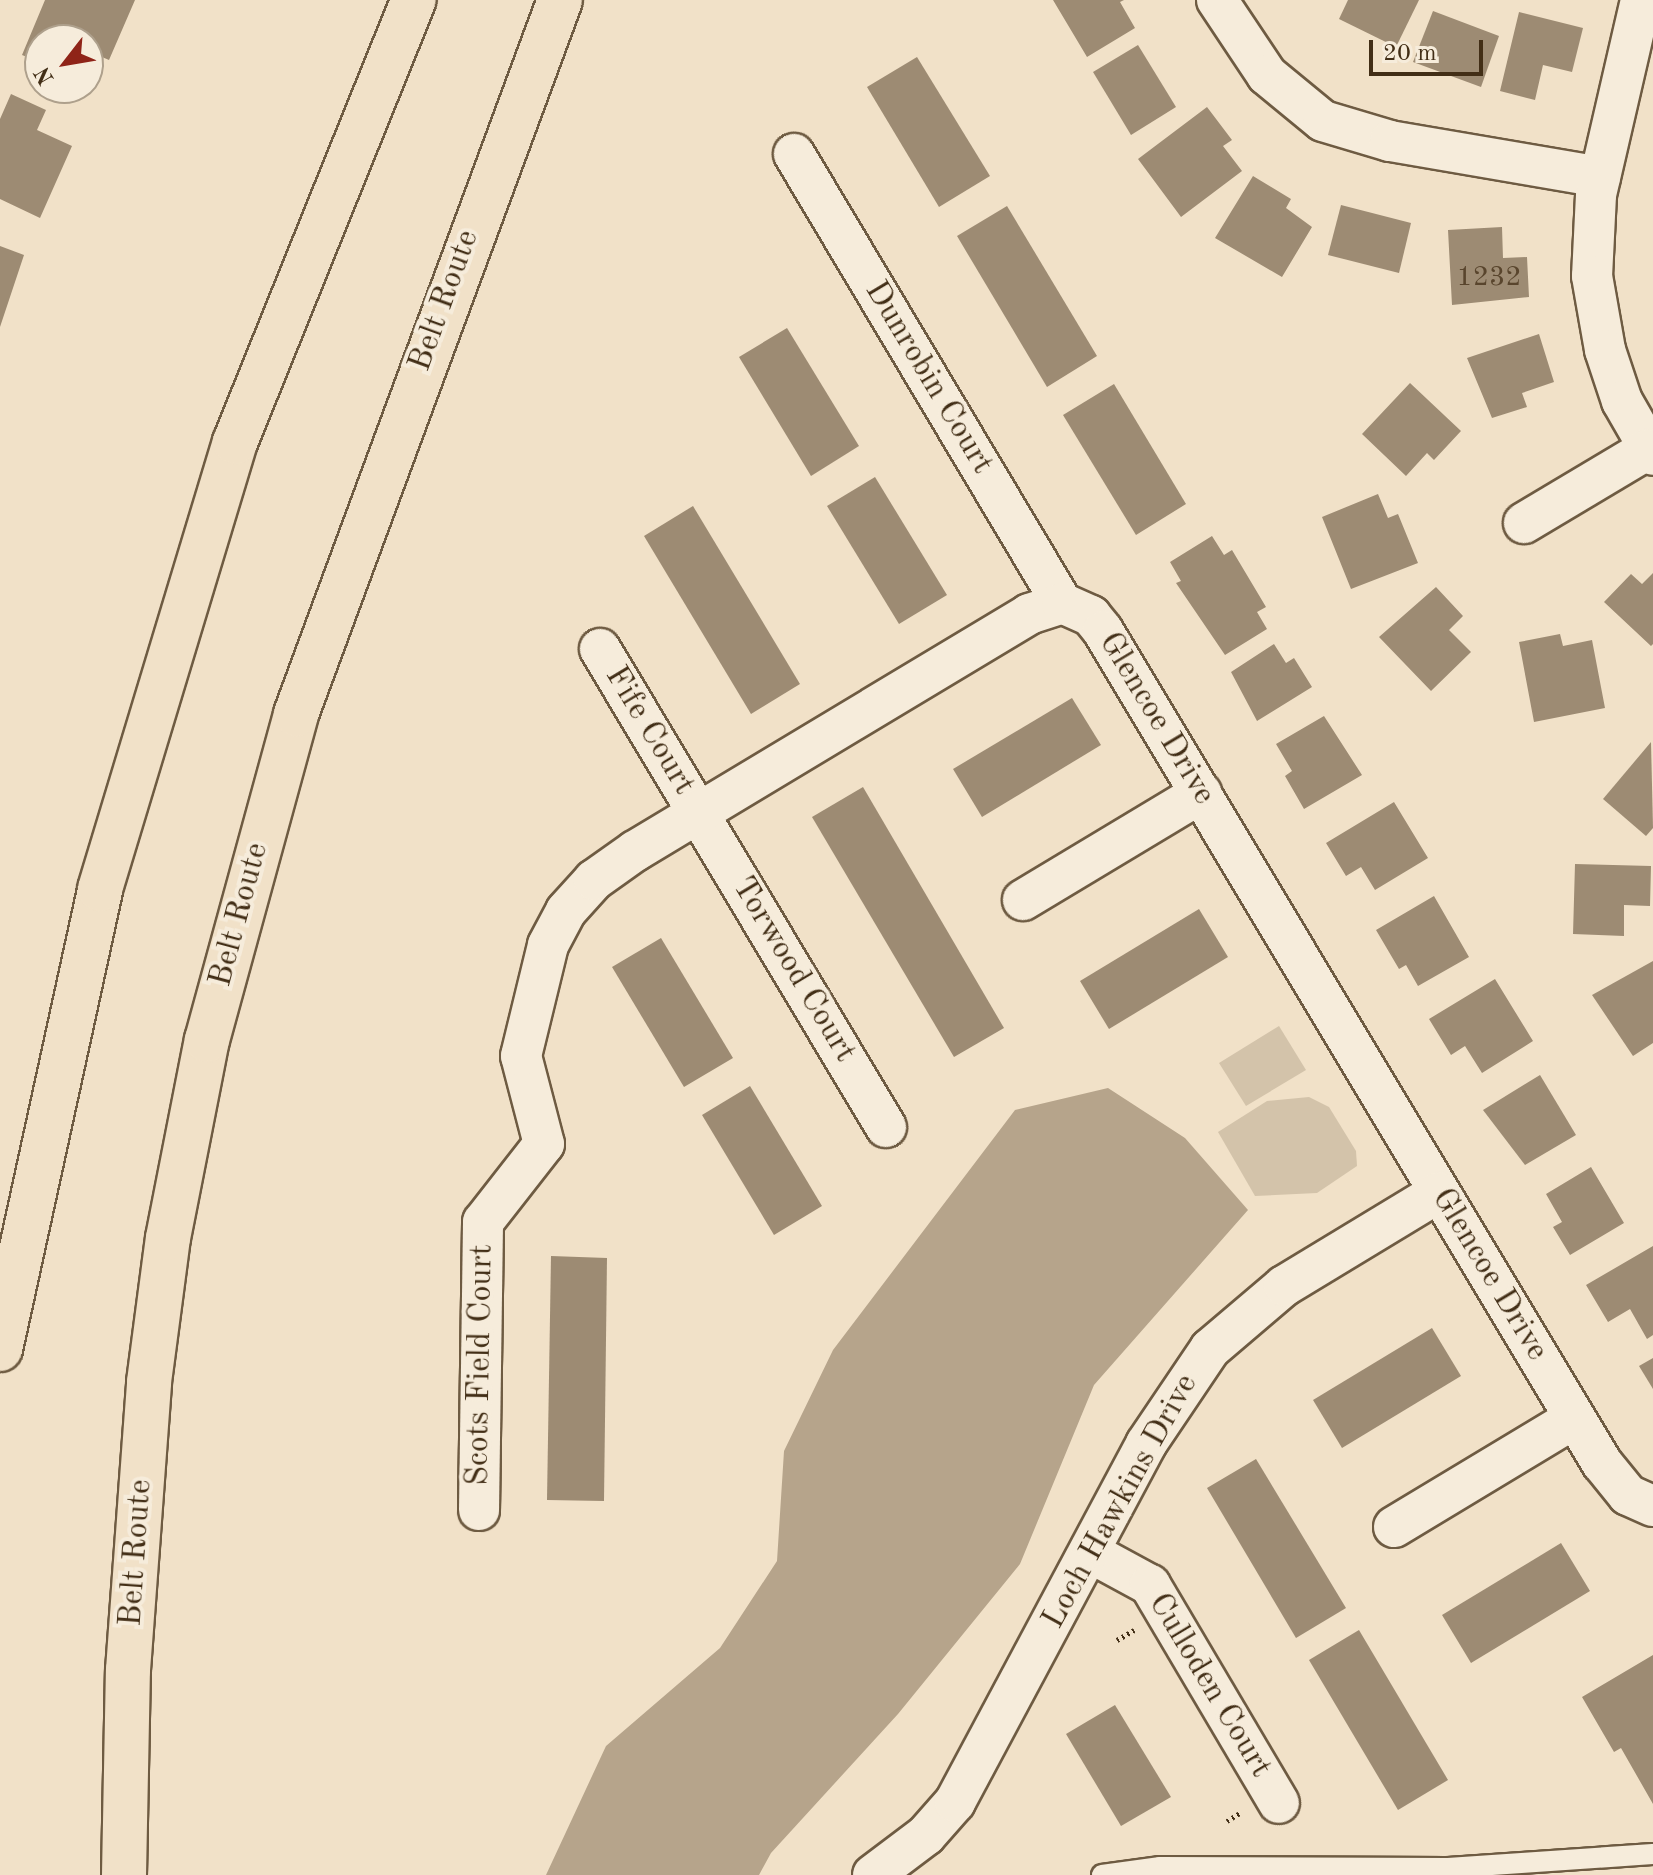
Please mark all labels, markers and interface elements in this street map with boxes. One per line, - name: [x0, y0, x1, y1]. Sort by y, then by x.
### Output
- north arrow: [24, 24, 104, 104]
- scale bar: [1373, 24, 1487, 74]
- text: 20 m: [1383, 42, 1437, 66]
- text: N: [31, 62, 59, 88]
- street label: Belt Route: [402, 225, 488, 377]
- house number: 1232: [1457, 261, 1521, 295]
- street label: Dunrobin Court: [855, 275, 1001, 481]
- street label: Glencoe Drive: [1090, 626, 1222, 812]
- street label: Fife Court: [596, 660, 702, 802]
- street label: Belt Route: [202, 839, 278, 991]
- street label: Torwood Court: [723, 870, 863, 1070]
- street label: Glencoe Drive: [1423, 1182, 1555, 1368]
- street label: Scots Field Court: [460, 1244, 502, 1486]
- street label: Loch Hawkins Drive: [1035, 1368, 1207, 1636]
- street label: Belt Route: [113, 1478, 161, 1628]
- street label: Culloden Court: [1139, 1587, 1279, 1785]

